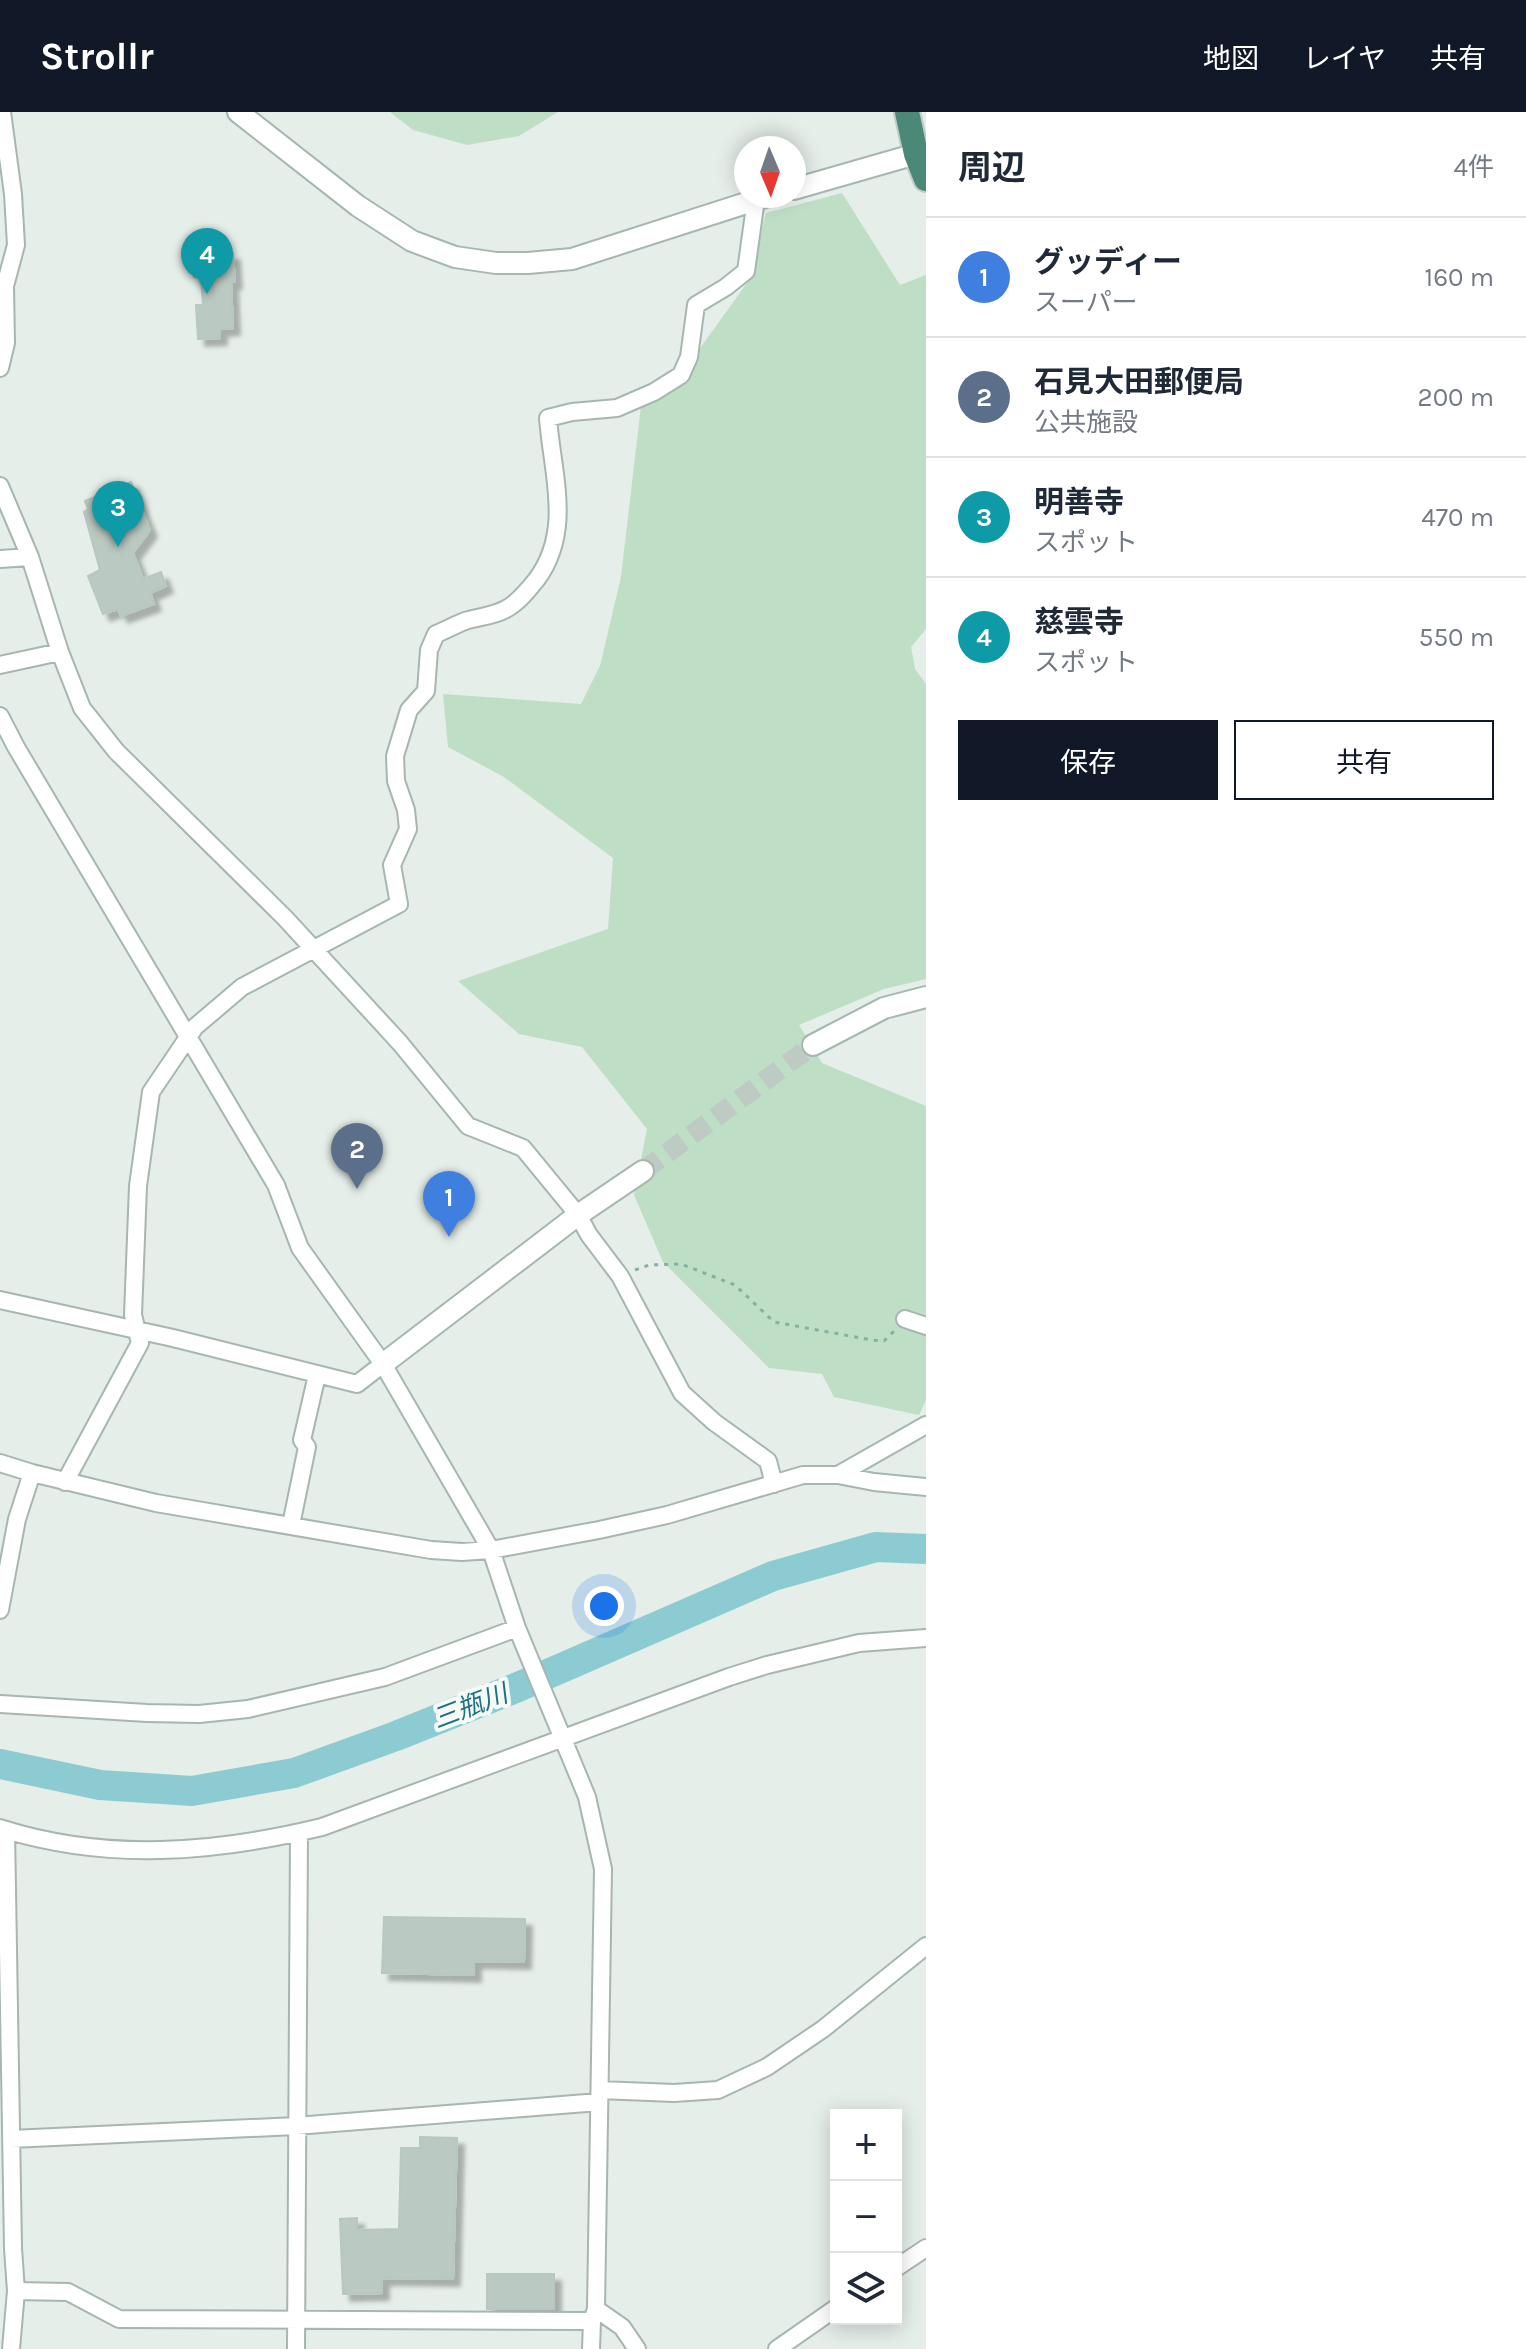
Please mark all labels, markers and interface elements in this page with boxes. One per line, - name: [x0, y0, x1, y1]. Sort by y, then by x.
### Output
- text: Strollr: [40, 34, 154, 79]
- text: 地図: [1203, 42, 1259, 75]
- text: レイヤ: [1303, 42, 1386, 75]
- text: 共有: [1430, 42, 1486, 75]
- north arrow: [734, 136, 806, 208]
- text: 周辺: [958, 148, 1026, 188]
- text: 4件: [1453, 152, 1494, 183]
- pin: 4: [181, 228, 233, 294]
- text: グッディー: [1034, 244, 1182, 280]
- text: 1: [979, 262, 989, 293]
- text: 160 m: [1425, 262, 1494, 293]
- text: スーパー: [1034, 287, 1138, 318]
- text: 石見大田郵便局: [1034, 364, 1244, 400]
- text: 2: [976, 382, 992, 413]
- text: 200 m: [1418, 382, 1494, 413]
- text: 公共施設: [1034, 407, 1138, 438]
- pin: 3: [92, 481, 144, 547]
- text: 明善寺: [1034, 484, 1124, 520]
- text: 3: [976, 502, 992, 533]
- text: 470 m: [1421, 502, 1494, 533]
- text: スポット: [1034, 527, 1138, 558]
- text: 慈雲寺: [1034, 604, 1124, 640]
- text: 4: [976, 622, 992, 653]
- text: 550 m: [1419, 622, 1494, 653]
- text: スポット: [1034, 647, 1138, 678]
- button: 保存: [958, 720, 1218, 800]
- button: 共有: [1234, 720, 1494, 800]
- pin: 2: [331, 1123, 383, 1189]
- pin: 1: [423, 1171, 475, 1237]
- your location: [584, 1586, 624, 1626]
- water label: 三瓶川: [428, 1677, 515, 1735]
- map controls: [830, 2109, 902, 2325]
- button: +: [830, 2109, 902, 2181]
- button: −: [830, 2181, 902, 2253]
- button: layers: [830, 2253, 902, 2325]

